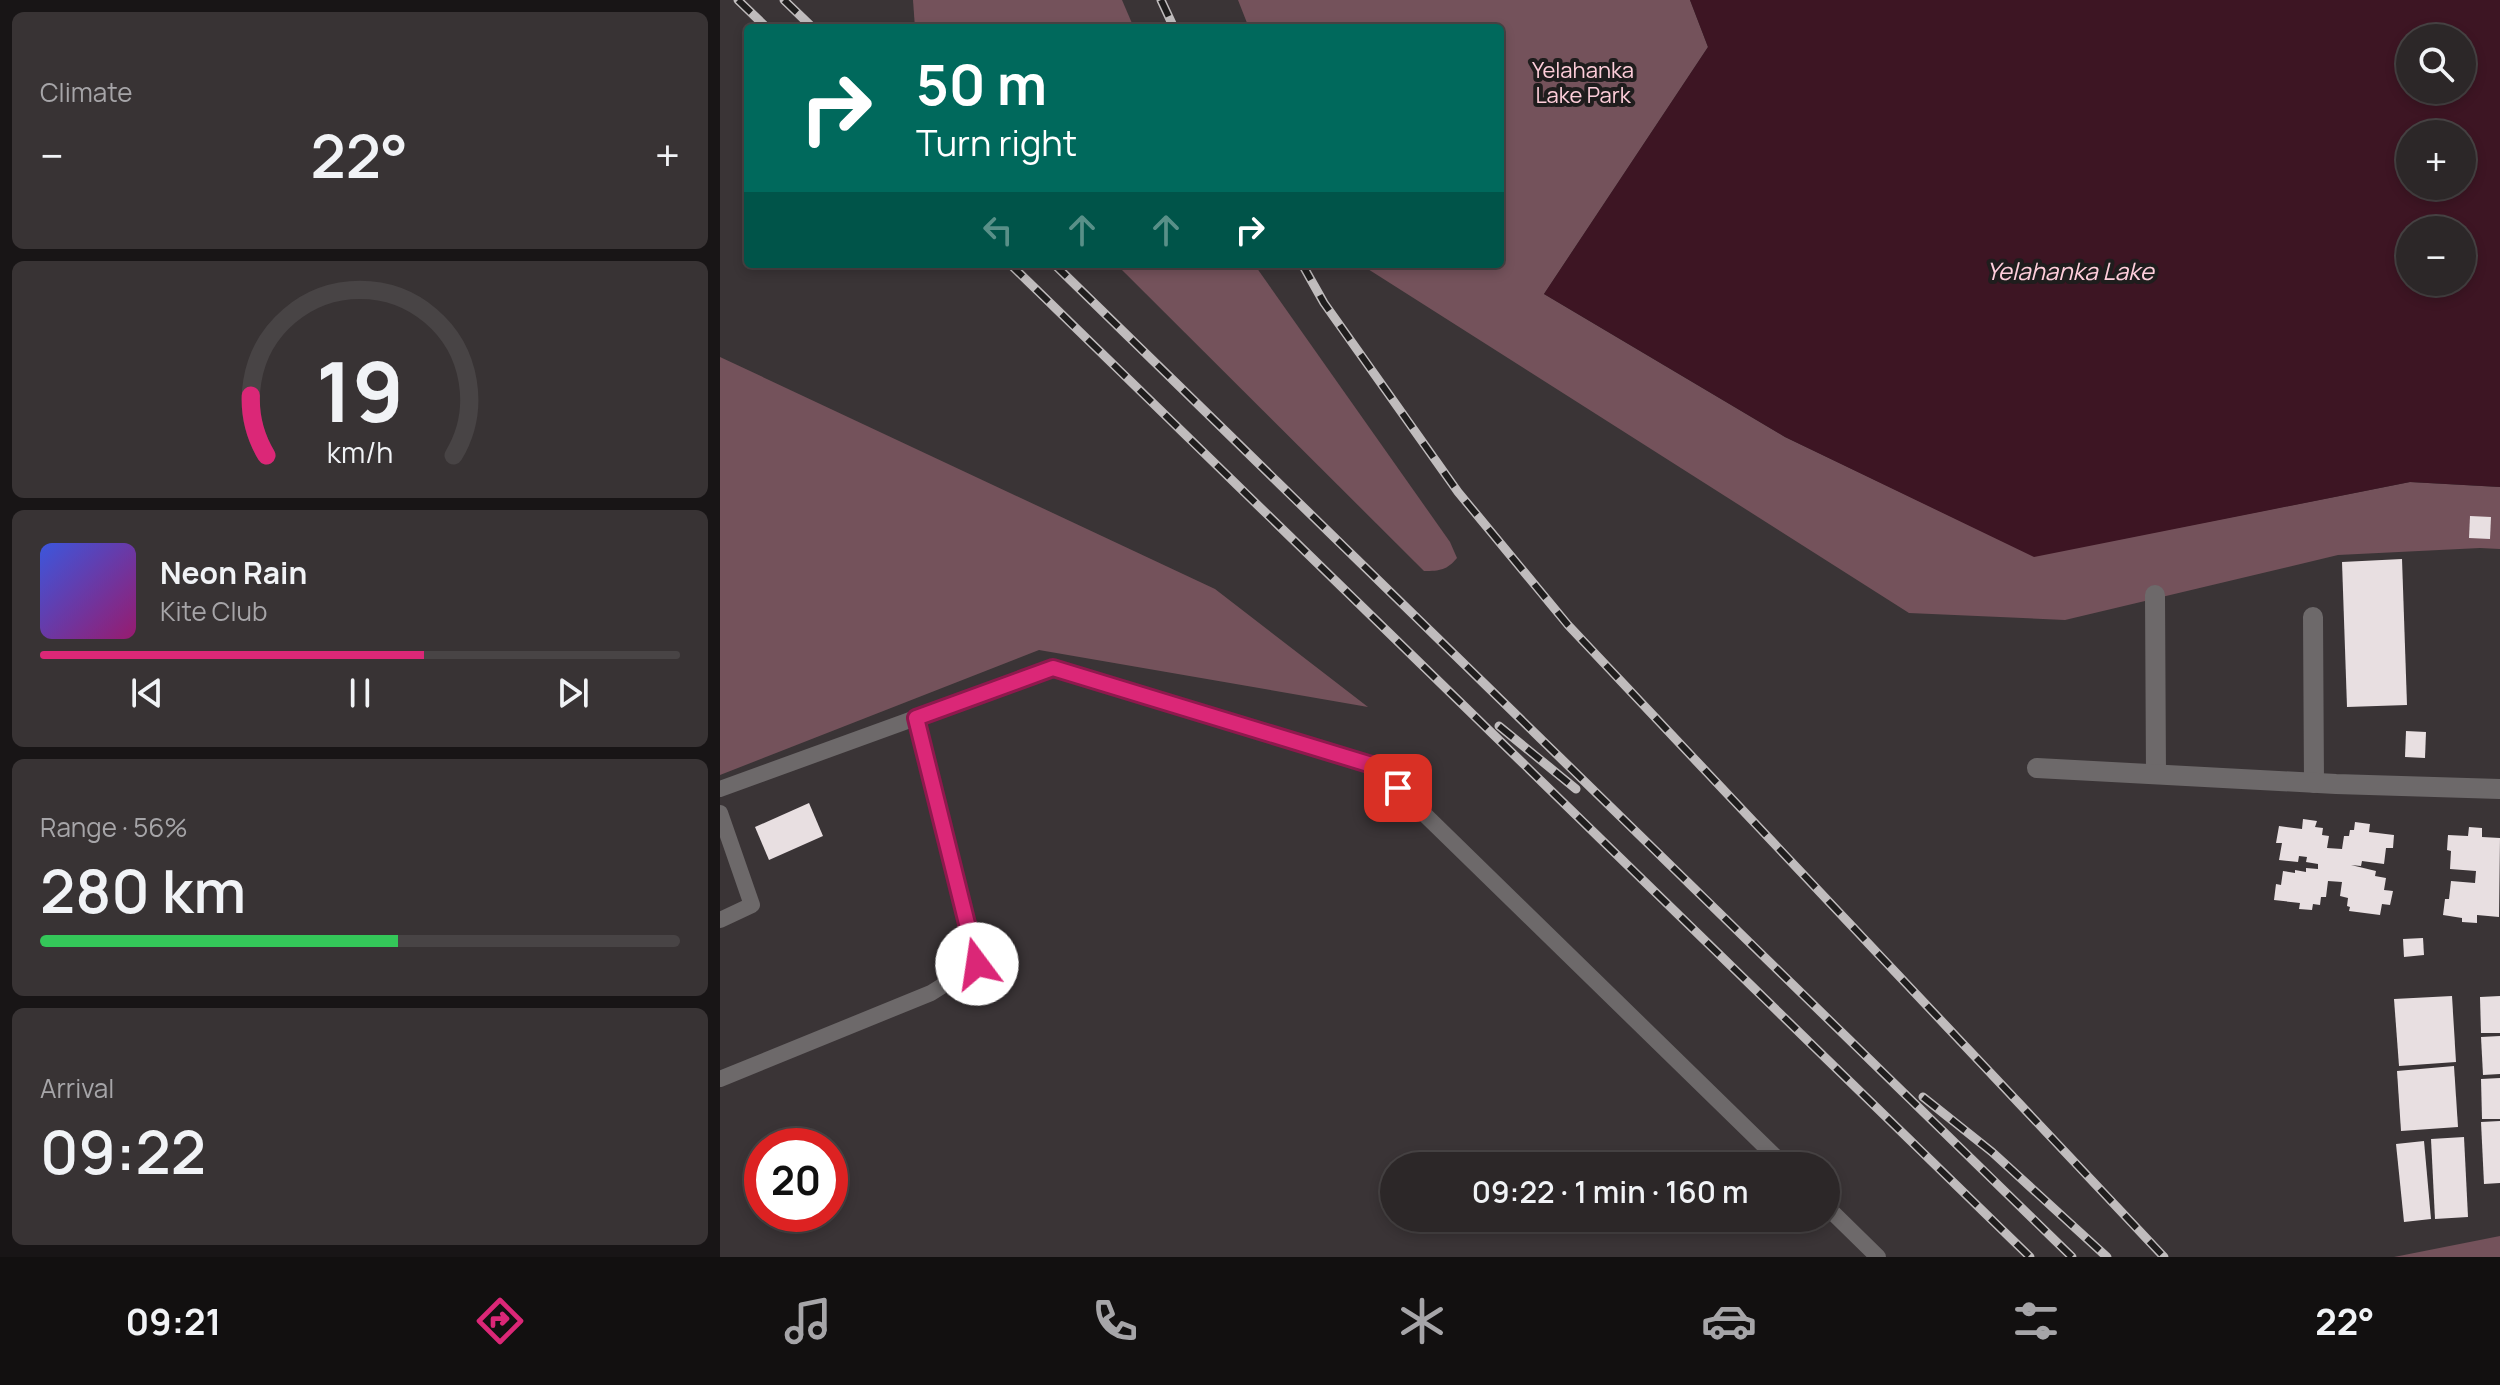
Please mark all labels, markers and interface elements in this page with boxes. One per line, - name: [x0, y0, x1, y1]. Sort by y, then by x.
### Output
- map controls: [2396, 24, 2476, 296]
- button: search: [2396, 24, 2476, 104]
- text: 50 m: [916, 45, 1047, 122]
- park label: Yelahanka Lake Park: [1532, 55, 1634, 110]
- icon: right: [784, 56, 888, 160]
- text: Climate: [40, 74, 132, 110]
- text: 22°: [310, 114, 408, 196]
- text: Turn right: [916, 118, 1077, 167]
- button: +: [2396, 120, 2476, 200]
- text: −: [40, 125, 64, 185]
- text: +: [655, 125, 680, 185]
- icon: left: [976, 208, 1020, 252]
- icon: ahead: [1060, 208, 1104, 252]
- icon: ahead: [1144, 208, 1188, 252]
- icon: right: [1228, 208, 1272, 252]
- button: −: [2396, 216, 2476, 296]
- water label: Yelahanka Lake: [1986, 254, 2156, 287]
- text: 19: [316, 332, 404, 446]
- text: km/h: [327, 433, 393, 472]
- text: Neon Rain: [160, 552, 307, 593]
- text: Kite Club: [160, 593, 267, 629]
- icon: previous: [125, 671, 169, 715]
- icon: pause: [338, 671, 382, 715]
- icon: next: [551, 671, 595, 715]
- pin: [1364, 754, 1432, 822]
- icon: arrive: [1376, 766, 1420, 810]
- text: Range · 56%: [40, 809, 188, 845]
- text: 280 km: [40, 849, 246, 931]
- position arrow: [935, 922, 1019, 1006]
- text: Arrival: [40, 1070, 114, 1106]
- text: 09:22: [40, 1110, 206, 1192]
- speed limit sign: 20: [744, 1128, 848, 1232]
- text: 09:22 · 1 min · 160 m: [1472, 1171, 1748, 1212]
- icon: directions: [472, 1293, 528, 1349]
- icon: music: [780, 1293, 836, 1349]
- icon: phone: [1087, 1293, 1143, 1349]
- icon: climate: [1394, 1293, 1450, 1349]
- icon: car: [1701, 1293, 1757, 1349]
- icon: filters: [2008, 1293, 2064, 1349]
- text: 09:21: [126, 1297, 221, 1346]
- text: 22°: [2315, 1297, 2374, 1346]

